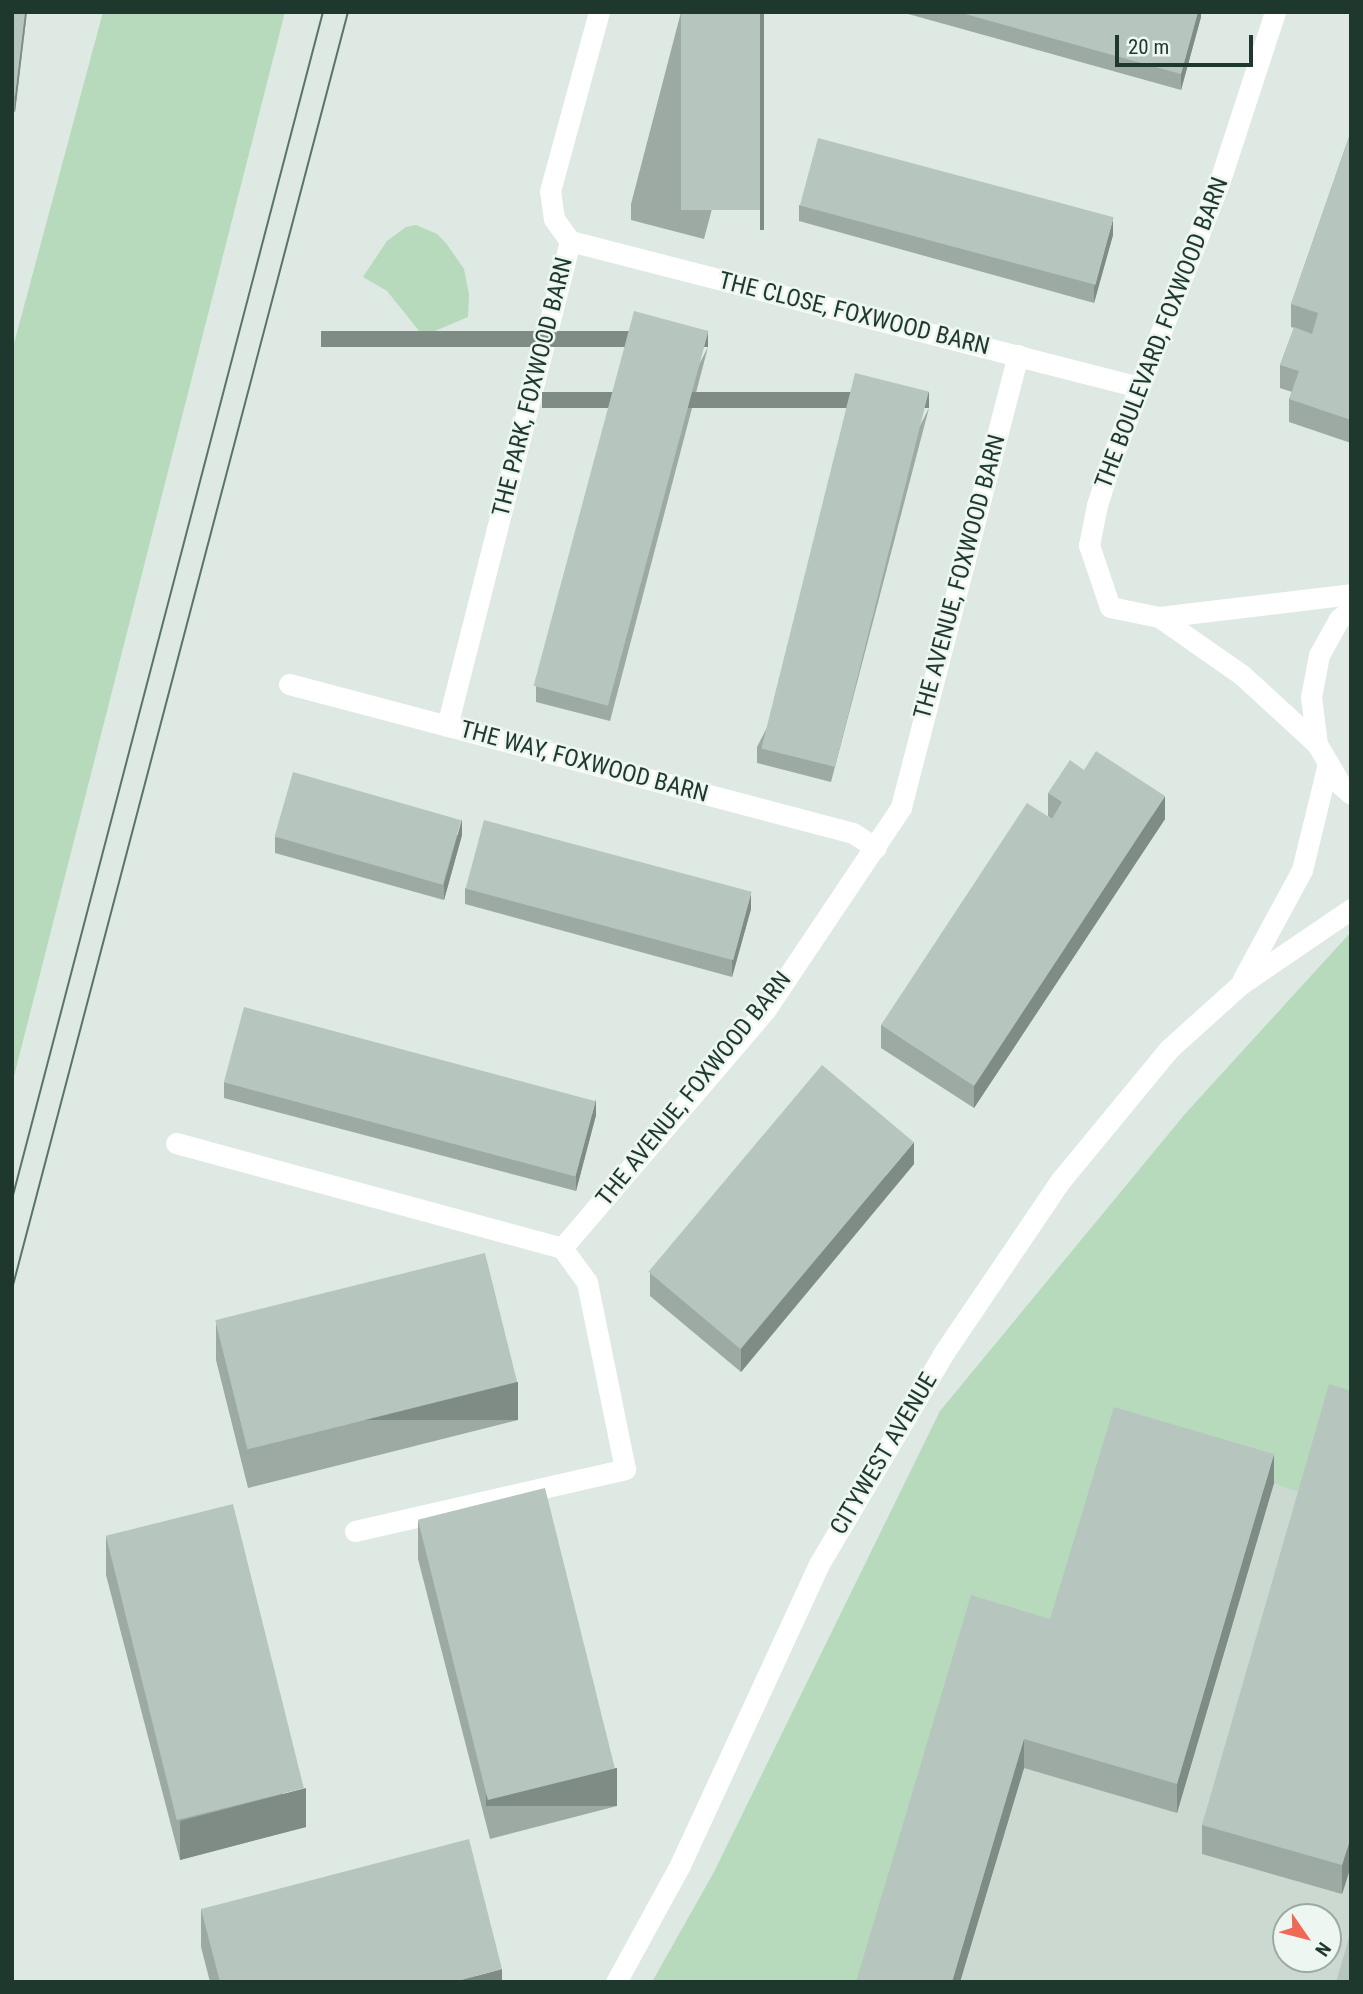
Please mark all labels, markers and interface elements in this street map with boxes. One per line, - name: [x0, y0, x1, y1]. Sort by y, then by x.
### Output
- scale bar: [1118, 21, 1256, 65]
- text: 20 m: [1128, 35, 1169, 59]
- street label: THE BOULEVARD, FOXWOOD BARN: [1089, 173, 1235, 493]
- street label: THE PARK, FOXWOOD BARN: [487, 254, 579, 520]
- street label: THE CLOSE, FOXWOOD BARN: [716, 266, 992, 362]
- street label: THE AVENUE, FOXWOOD BARN: [908, 432, 1012, 722]
- street label: THE WAY, FOXWOOD BARN: [457, 715, 711, 809]
- street label: THE AVENUE, FOXWOOD BARN: [591, 966, 797, 1212]
- street label: CITYWEST AVENUE: [824, 1368, 944, 1540]
- north arrow: [1272, 1903, 1342, 1973]
- text: N: [1310, 1938, 1336, 1961]

